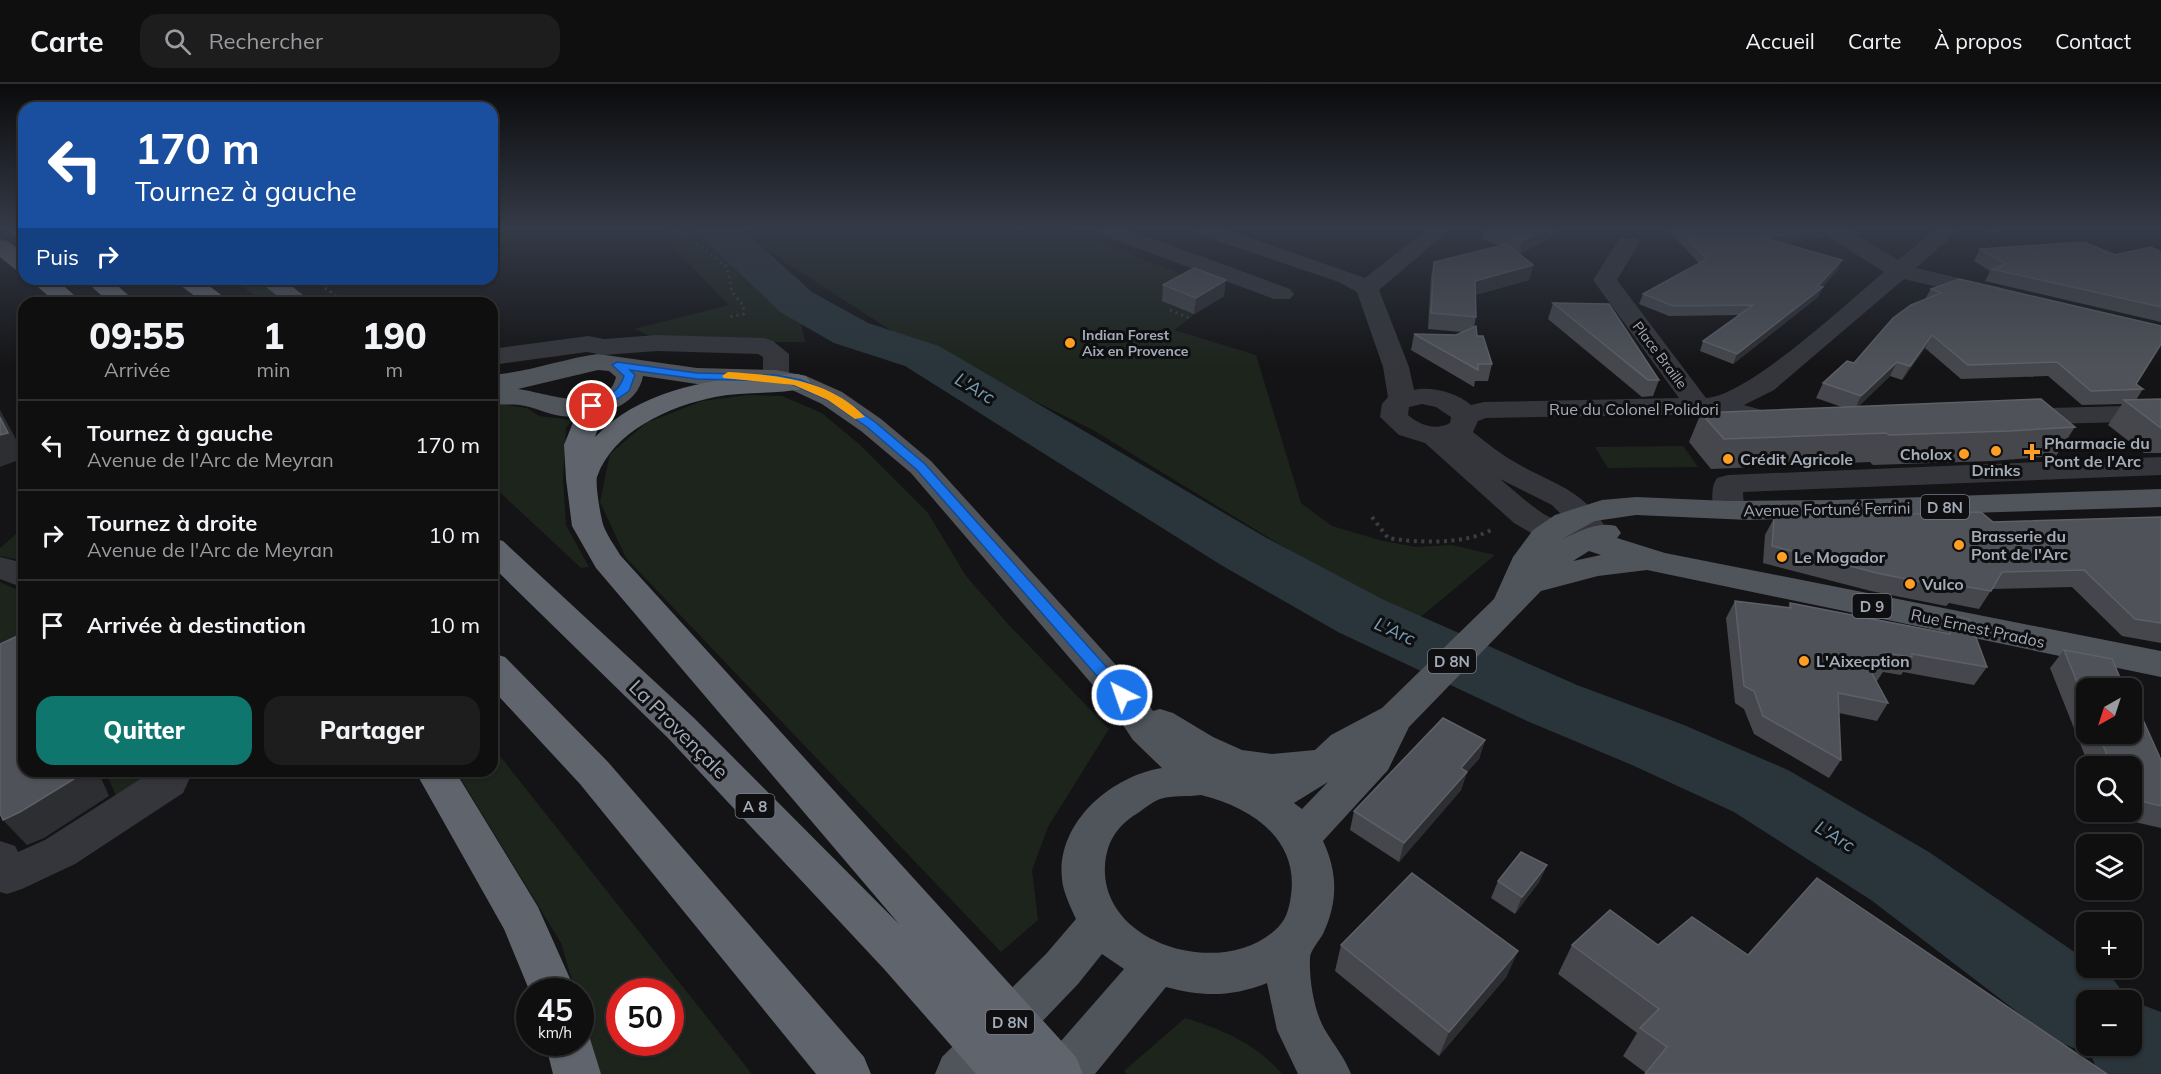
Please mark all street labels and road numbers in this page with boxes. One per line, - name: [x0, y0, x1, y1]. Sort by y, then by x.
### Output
- street label: Place Braille: [1629, 318, 1691, 392]
- street label: Rue du Colonel Polidori: [1549, 399, 1719, 419]
- road number: D 8N: [1921, 495, 1969, 519]
- street label: Avenue Fortuné Ferrini: [1743, 498, 1911, 520]
- road number: D 9: [1852, 594, 1892, 618]
- street label: Rue Ernest Prados: [1909, 604, 2047, 652]
- road number: D 8N: [1428, 649, 1476, 673]
- street label: La Provençale: [624, 674, 734, 784]
- road number: A 8: [736, 794, 774, 818]
- road number: D 8N: [986, 1010, 1034, 1034]

